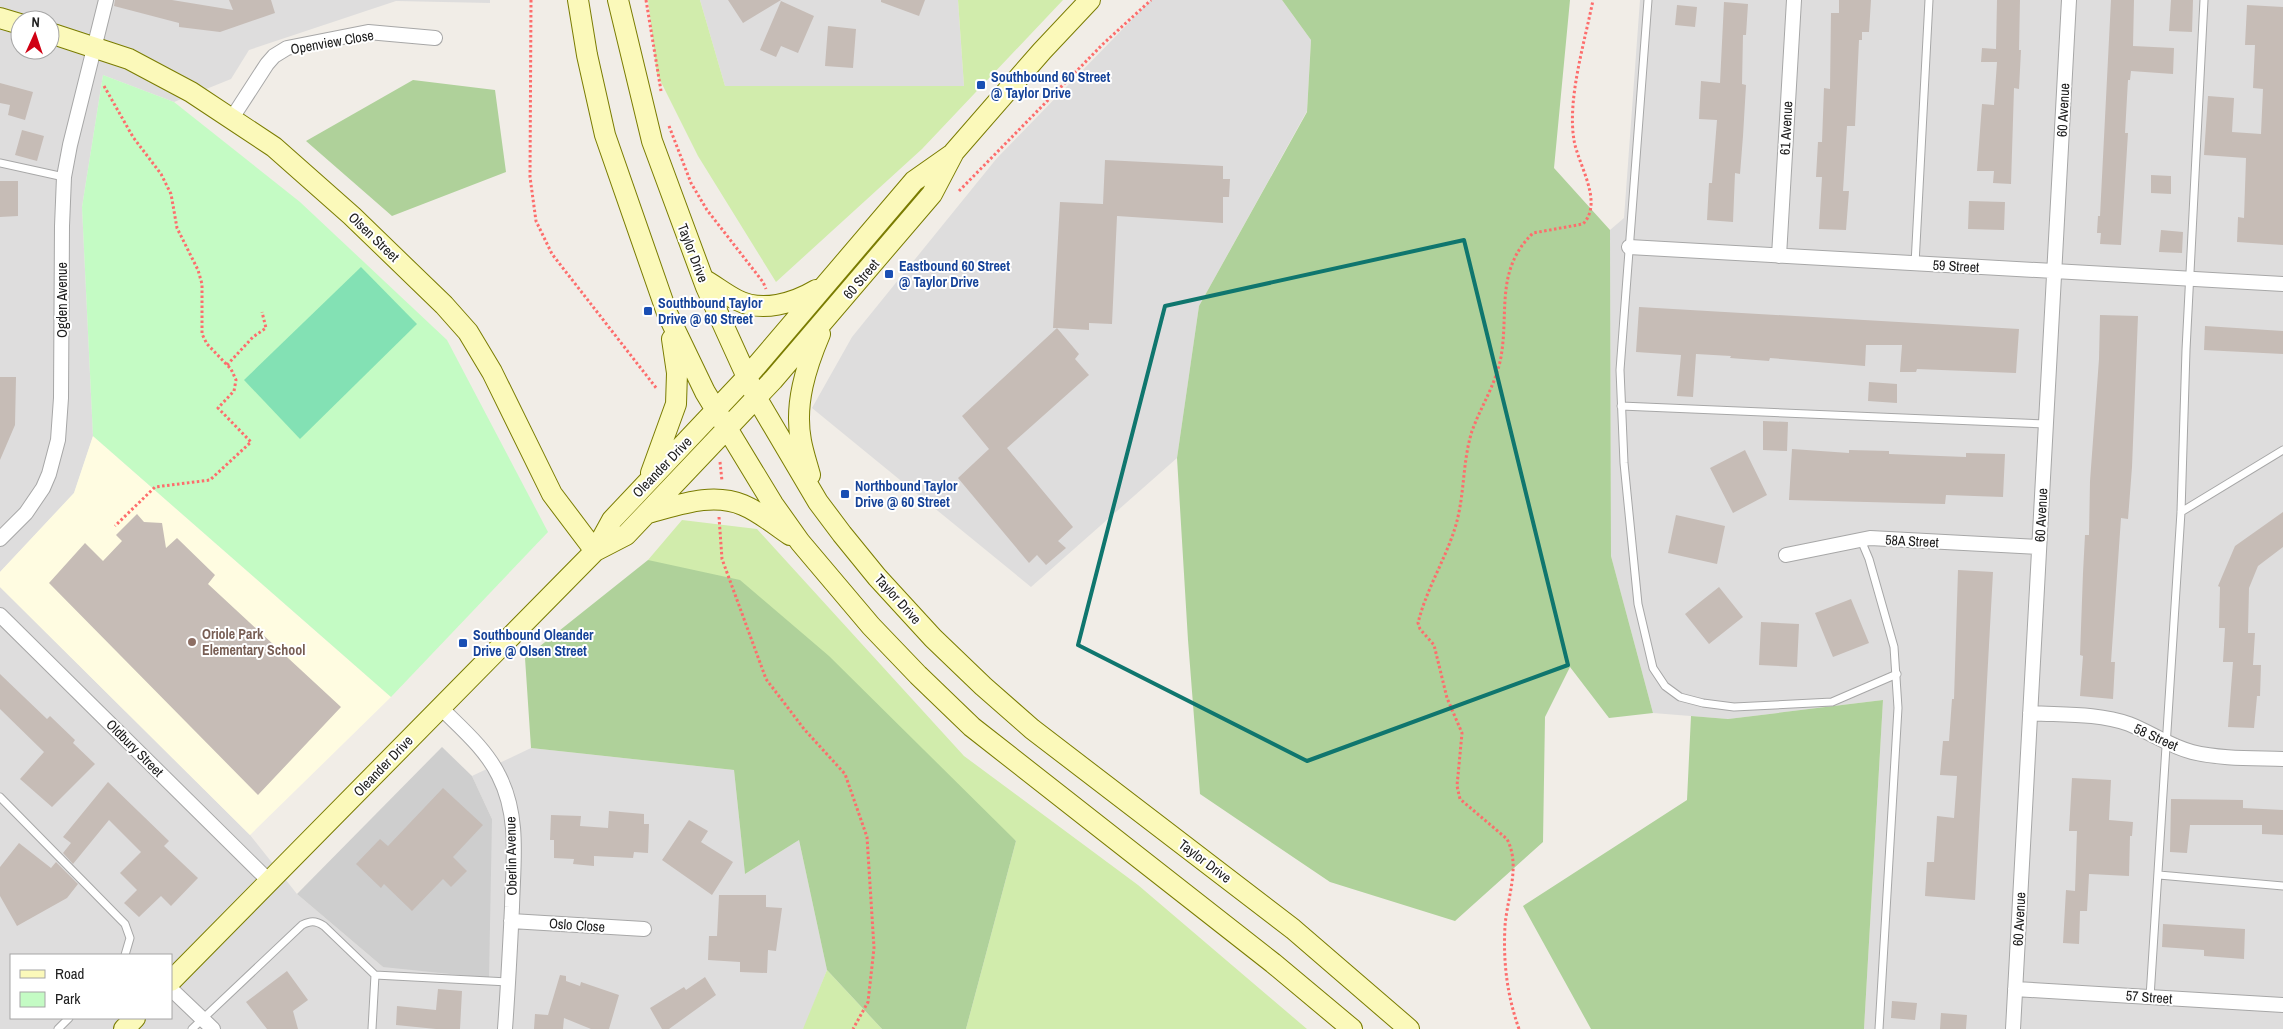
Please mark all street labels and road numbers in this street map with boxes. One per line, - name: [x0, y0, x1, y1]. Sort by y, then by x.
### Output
- street label: Openview Close: [289, 26, 375, 58]
- street label: 60 Avenue: [2053, 83, 2073, 137]
- street label: 61 Avenue: [1776, 101, 1796, 155]
- street label: Olsen Street: [345, 208, 403, 266]
- street label: Taylor Drive: [674, 221, 712, 285]
- street label: 60 Street: [839, 255, 883, 303]
- street label: 59 Street: [1932, 256, 1980, 276]
- street label: Ogden Avenue: [53, 262, 71, 338]
- street label: Oleander Drive: [628, 433, 696, 501]
- street label: 60 Avenue: [2031, 488, 2051, 542]
- street label: 58A Street: [1885, 531, 1939, 551]
- street label: Taylor Drive: [871, 570, 925, 628]
- street label: Oldbury Street: [102, 715, 168, 781]
- street label: 58 Street: [2131, 719, 2181, 755]
- street label: Oleander Drive: [349, 732, 417, 800]
- street label: Oberlin Avenue: [501, 816, 521, 896]
- street label: Taylor Drive: [1175, 835, 1235, 887]
- street label: 60 Avenue: [2009, 892, 2029, 946]
- street label: Oslo Close: [548, 914, 606, 936]
- street label: 57 Street: [2125, 986, 2173, 1008]

